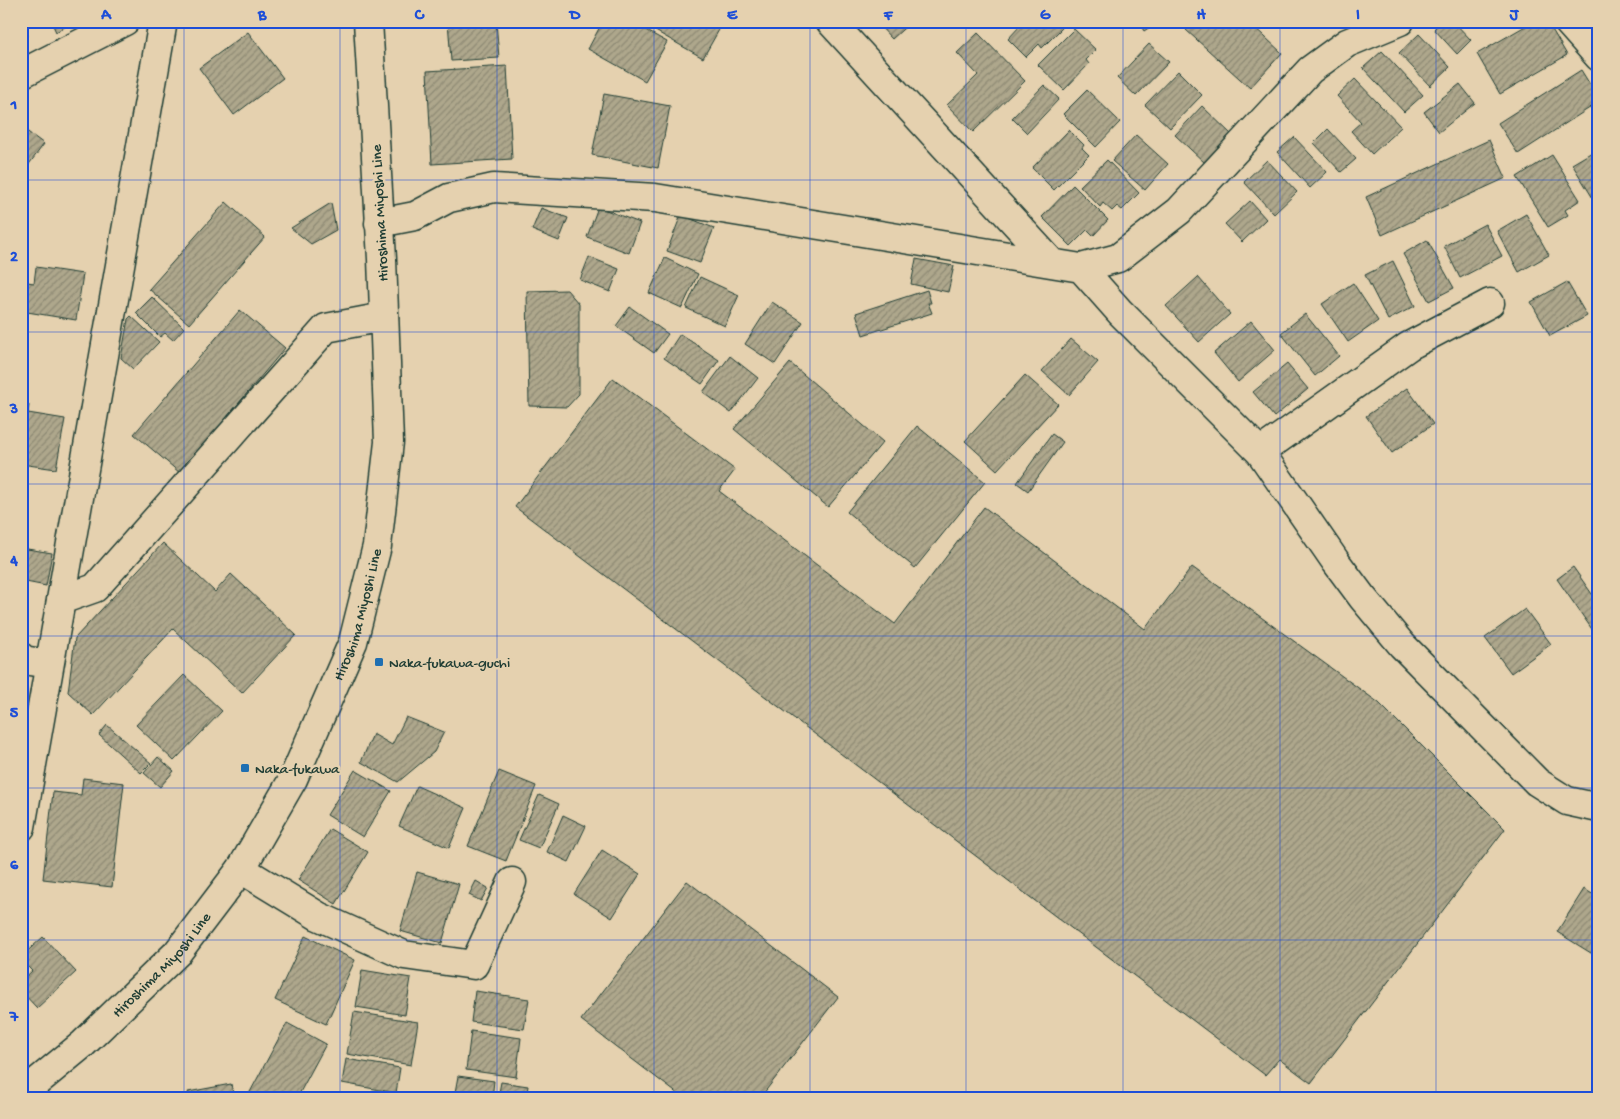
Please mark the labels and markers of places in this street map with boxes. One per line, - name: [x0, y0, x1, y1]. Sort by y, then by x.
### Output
- place label: Naka-fukawa-guchi: [389, 655, 510, 673]
- marker: Naka-fukawa-guchi: [373, 656, 385, 668]
- place label: Naka-fukawa: [255, 761, 340, 779]
- marker: Naka-fukawa: [239, 762, 251, 774]

